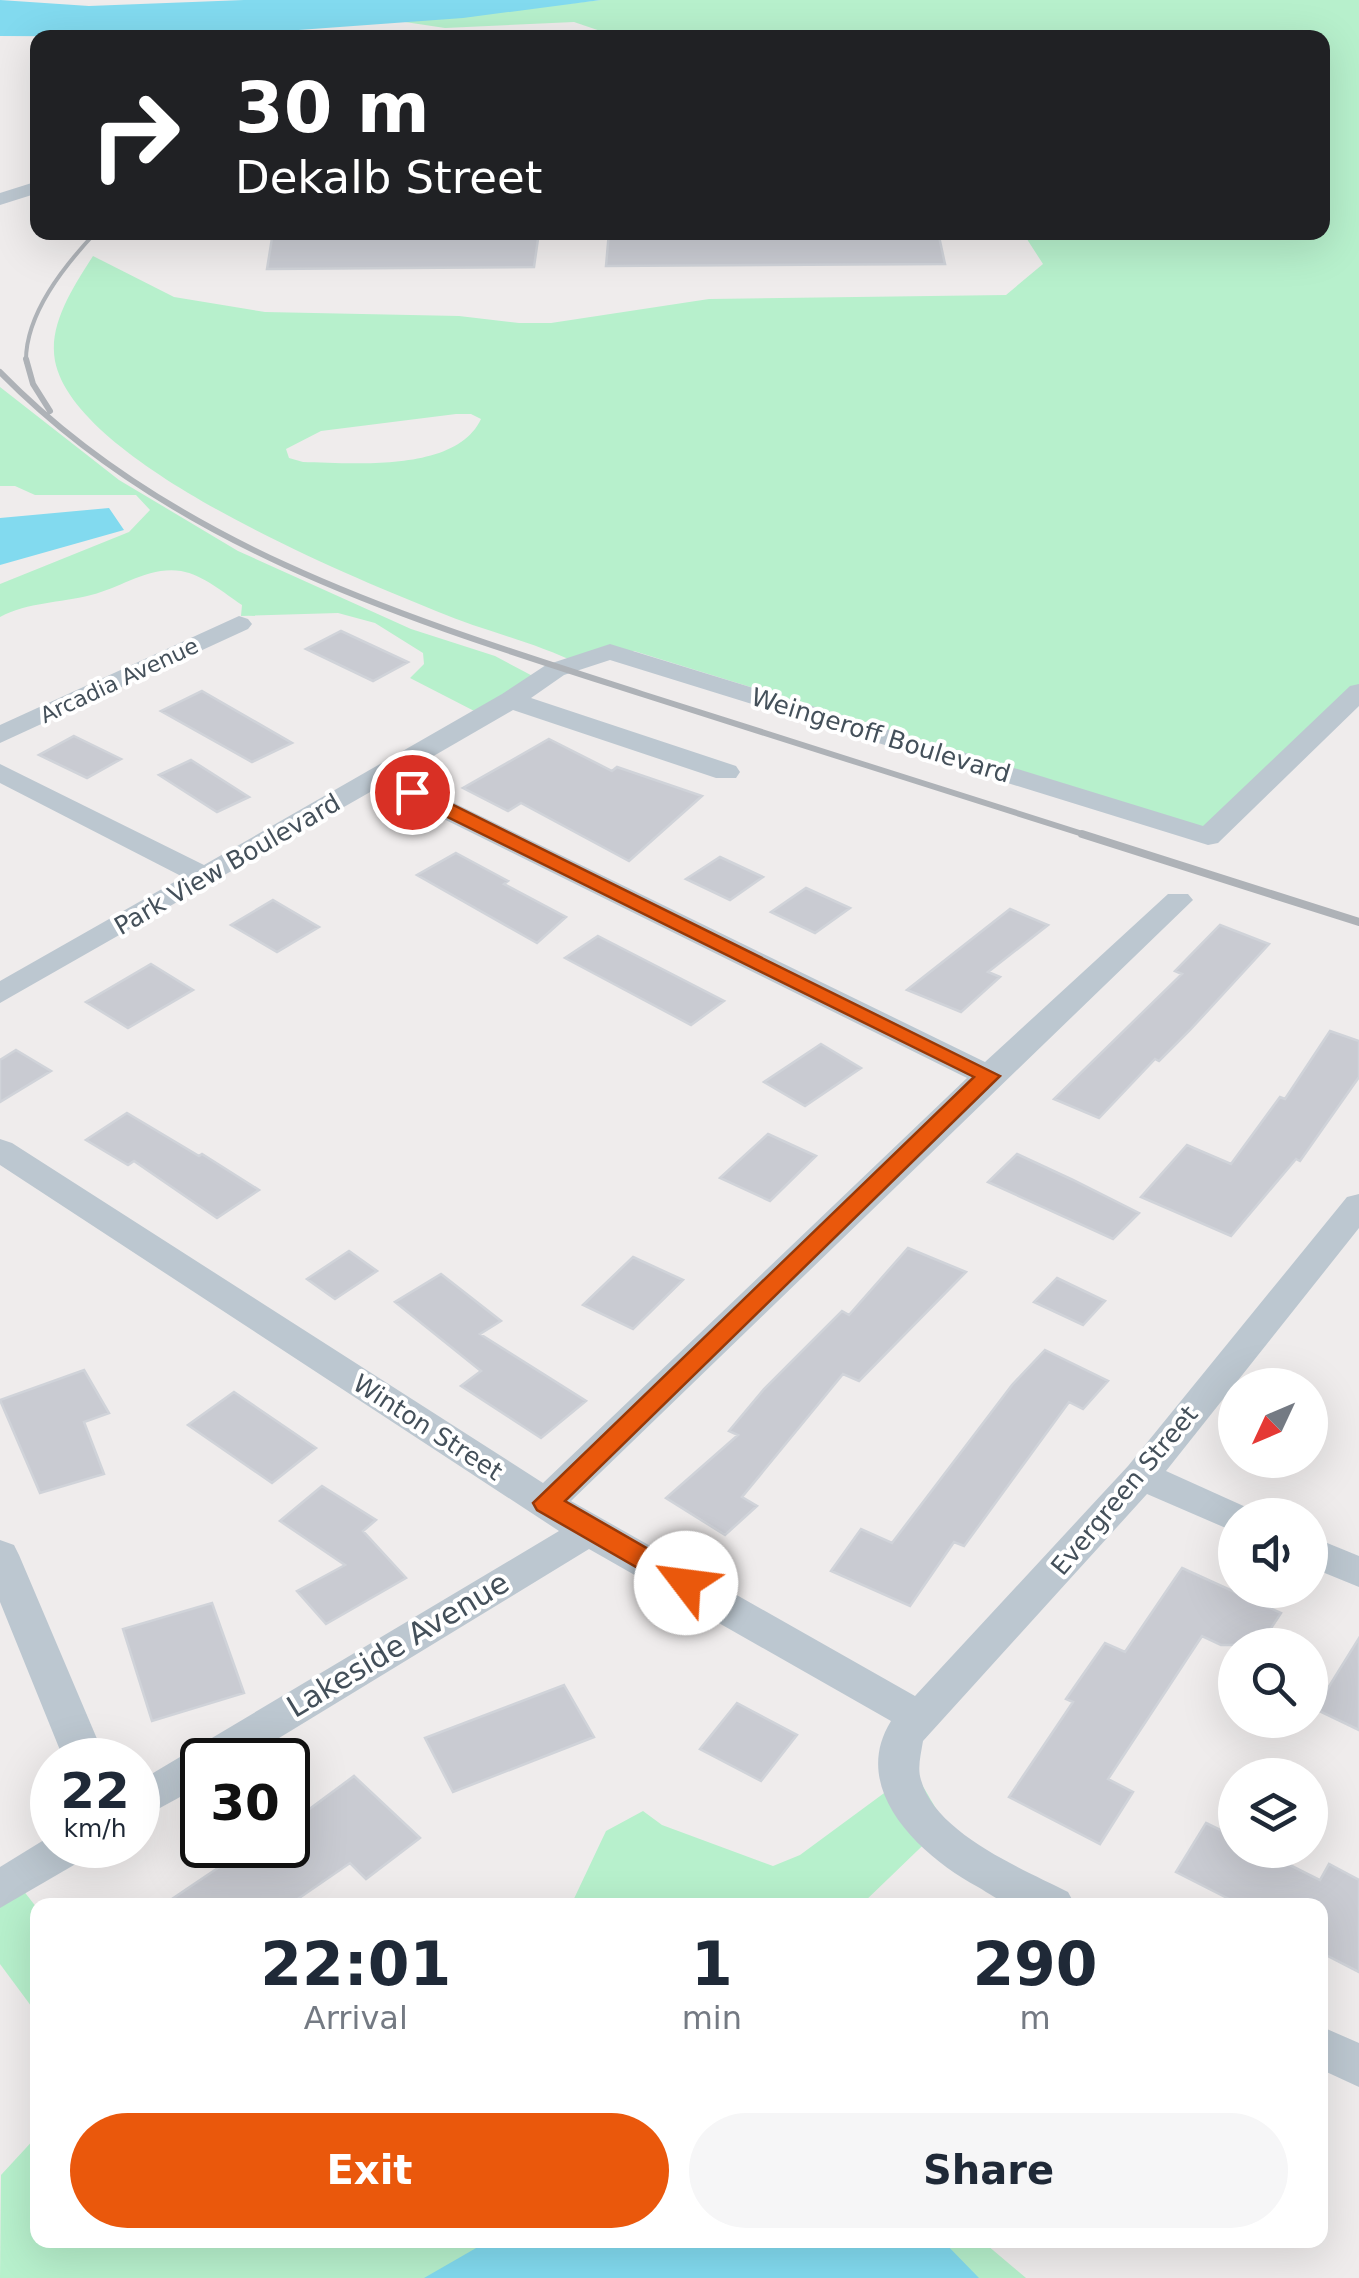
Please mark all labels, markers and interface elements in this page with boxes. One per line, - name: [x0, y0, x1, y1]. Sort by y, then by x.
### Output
- text: 30 m: [235, 67, 430, 149]
- icon: right: [70, 70, 200, 200]
- text: Dekalb Street: [235, 151, 542, 204]
- street label: Arcadia Avenue: [36, 633, 202, 728]
- street label: Weingeroff Boulevard: [748, 682, 1014, 789]
- pin: [370, 750, 455, 835]
- icon: arrive: [385, 765, 440, 820]
- street label: Park View Boulevard: [109, 788, 345, 941]
- street label: Winton Street: [348, 1368, 508, 1486]
- north arrow: [1218, 1368, 1328, 1478]
- map controls: [1218, 1368, 1328, 1868]
- street label: Evergreen Street: [1045, 1400, 1204, 1581]
- button: sound: [1218, 1498, 1328, 1608]
- position arrow: [634, 1531, 738, 1635]
- street label: Lakeside Avenue: [281, 1565, 515, 1725]
- button: search: [1218, 1628, 1328, 1738]
- speed limit sign: 30: [180, 1738, 310, 1868]
- button: layers: [1218, 1758, 1328, 1868]
- text: 22: [60, 1762, 130, 1820]
- text: km/h: [63, 1814, 127, 1843]
- text: 22:01: [260, 1929, 451, 1999]
- text: 1: [691, 1929, 733, 1999]
- text: 290: [972, 1929, 1098, 1999]
- text: Arrival: [304, 1999, 408, 2037]
- text: min: [682, 1999, 742, 2037]
- text: m: [1019, 1999, 1051, 2037]
- button: Exit: [70, 2113, 669, 2228]
- button: Share: [689, 2113, 1288, 2228]

